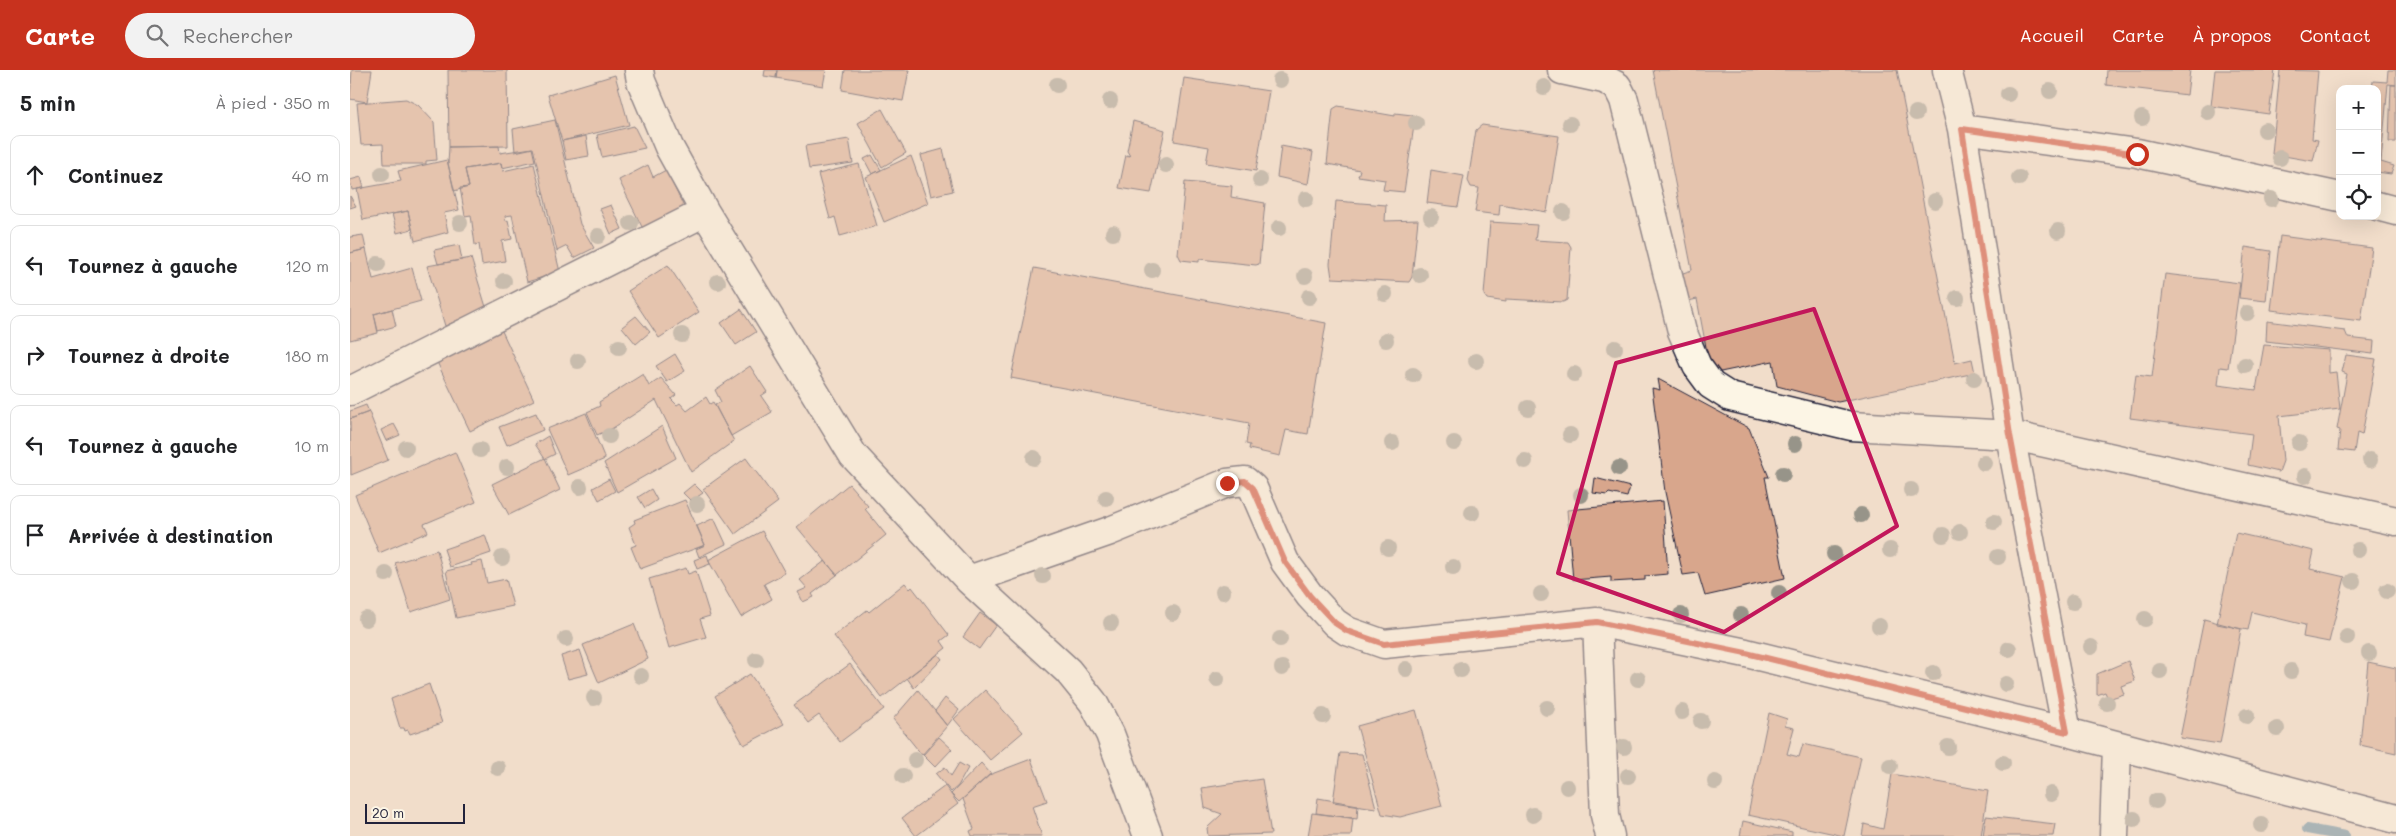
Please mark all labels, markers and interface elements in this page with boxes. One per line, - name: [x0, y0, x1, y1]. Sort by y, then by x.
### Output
- search box: [125, 13, 475, 58]
- text: Carte: [25, 20, 95, 51]
- icon: search: [143, 21, 171, 49]
- text: Rechercher: [183, 23, 293, 48]
- text: Accueil: [2019, 23, 2084, 47]
- text: Carte: [2112, 23, 2164, 47]
- text: À propos: [2192, 23, 2272, 47]
- text: Contact: [2300, 23, 2371, 47]
- map controls: [2336, 85, 2381, 220]
- button: +: [2336, 85, 2381, 130]
- text: 5 min: [20, 89, 76, 116]
- text: À pied · 350 m: [215, 92, 330, 113]
- button: −: [2336, 130, 2381, 175]
- route start: [2126, 143, 2149, 166]
- icon: ahead: [21, 161, 49, 189]
- text: Continuez: [68, 163, 163, 188]
- text: 40 m: [292, 165, 329, 186]
- button: locate: [2336, 175, 2381, 220]
- icon: left: [21, 251, 49, 279]
- text: Tournez à gauche: [68, 253, 237, 278]
- text: 120 m: [285, 255, 329, 276]
- icon: right: [21, 341, 49, 369]
- text: Tournez à droite: [68, 343, 230, 368]
- text: 180 m: [284, 345, 329, 366]
- icon: left: [21, 431, 49, 459]
- text: Tournez à gauche: [68, 433, 237, 458]
- text: 10 m: [294, 435, 329, 456]
- route end: [1216, 472, 1239, 495]
- icon: arrive: [21, 521, 49, 549]
- text: Arrivée à destination: [68, 523, 273, 548]
- scale bar: [365, 801, 465, 824]
- text: 20 m: [372, 803, 404, 822]

